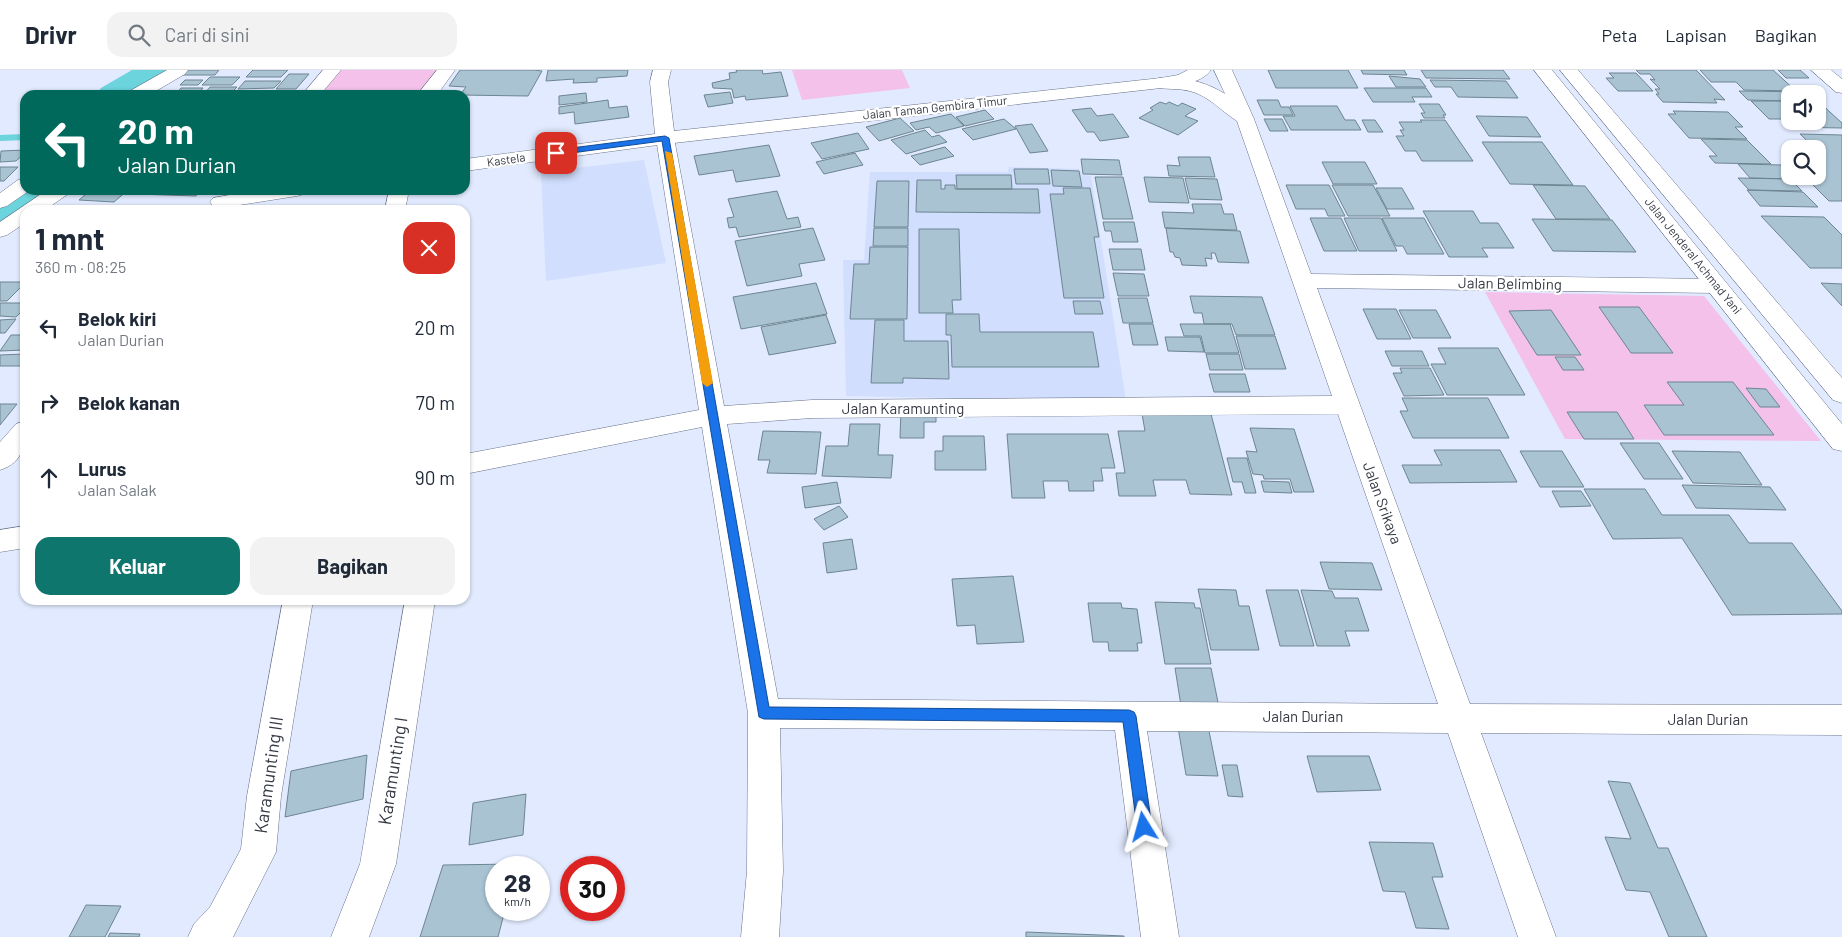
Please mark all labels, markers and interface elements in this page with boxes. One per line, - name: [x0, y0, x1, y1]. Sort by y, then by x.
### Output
- search box: [107, 12, 457, 57]
- text: Drivr: [25, 20, 77, 49]
- icon: search: [125, 21, 153, 49]
- text: Cari di sini: [165, 23, 250, 46]
- text: Peta: [1602, 24, 1637, 46]
- text: Lapisan: [1665, 24, 1727, 46]
- text: Bagikan: [1755, 24, 1817, 46]
- map controls: [1781, 85, 1826, 185]
- button: sound: [1781, 85, 1826, 130]
- street label: Jalan Taman Gembira Timur: [862, 92, 1008, 122]
- text: 20 m: [118, 109, 194, 151]
- icon: left: [35, 110, 100, 175]
- pin: [535, 132, 577, 174]
- icon: arrive: [542, 139, 570, 167]
- button: search: [1781, 140, 1826, 185]
- street label: Kastela: [486, 149, 526, 169]
- text: Jalan Durian: [118, 151, 236, 177]
- street label: Jalan Jenderal Achmad Yani: [1642, 194, 1745, 316]
- text: 1 mnt: [35, 220, 104, 256]
- button: close: [403, 222, 455, 274]
- text: 360 m · 08:25: [35, 257, 126, 276]
- street label: Jalan Belimbing: [1458, 273, 1562, 293]
- text: Belok kiri: [78, 307, 156, 330]
- icon: left: [35, 314, 63, 342]
- text: 20 m: [415, 316, 455, 339]
- text: Jalan Durian: [78, 330, 164, 349]
- icon: right: [35, 389, 63, 417]
- text: Belok kanan: [78, 391, 180, 414]
- text: 70 m: [416, 391, 455, 414]
- street label: Jalan Karamunting: [842, 399, 964, 417]
- text: Lurus: [78, 457, 126, 480]
- street label: Jalan Srikaya: [1360, 459, 1406, 546]
- icon: ahead: [35, 464, 63, 492]
- text: 90 m: [415, 466, 455, 489]
- text: Jalan Salak: [78, 480, 156, 499]
- button: Keluar: [35, 537, 240, 595]
- button: Bagikan: [250, 537, 455, 595]
- street label: Jalan Durian: [1263, 707, 1343, 725]
- street label: Jalan Durian: [1668, 710, 1748, 728]
- street label: Karamunting III: [249, 715, 287, 835]
- street label: Karamunting I: [373, 715, 411, 826]
- position arrow: [1117, 800, 1169, 852]
- speed limit sign: 30: [560, 856, 625, 921]
- text: 28: [504, 867, 531, 897]
- text: km/h: [504, 894, 531, 908]

